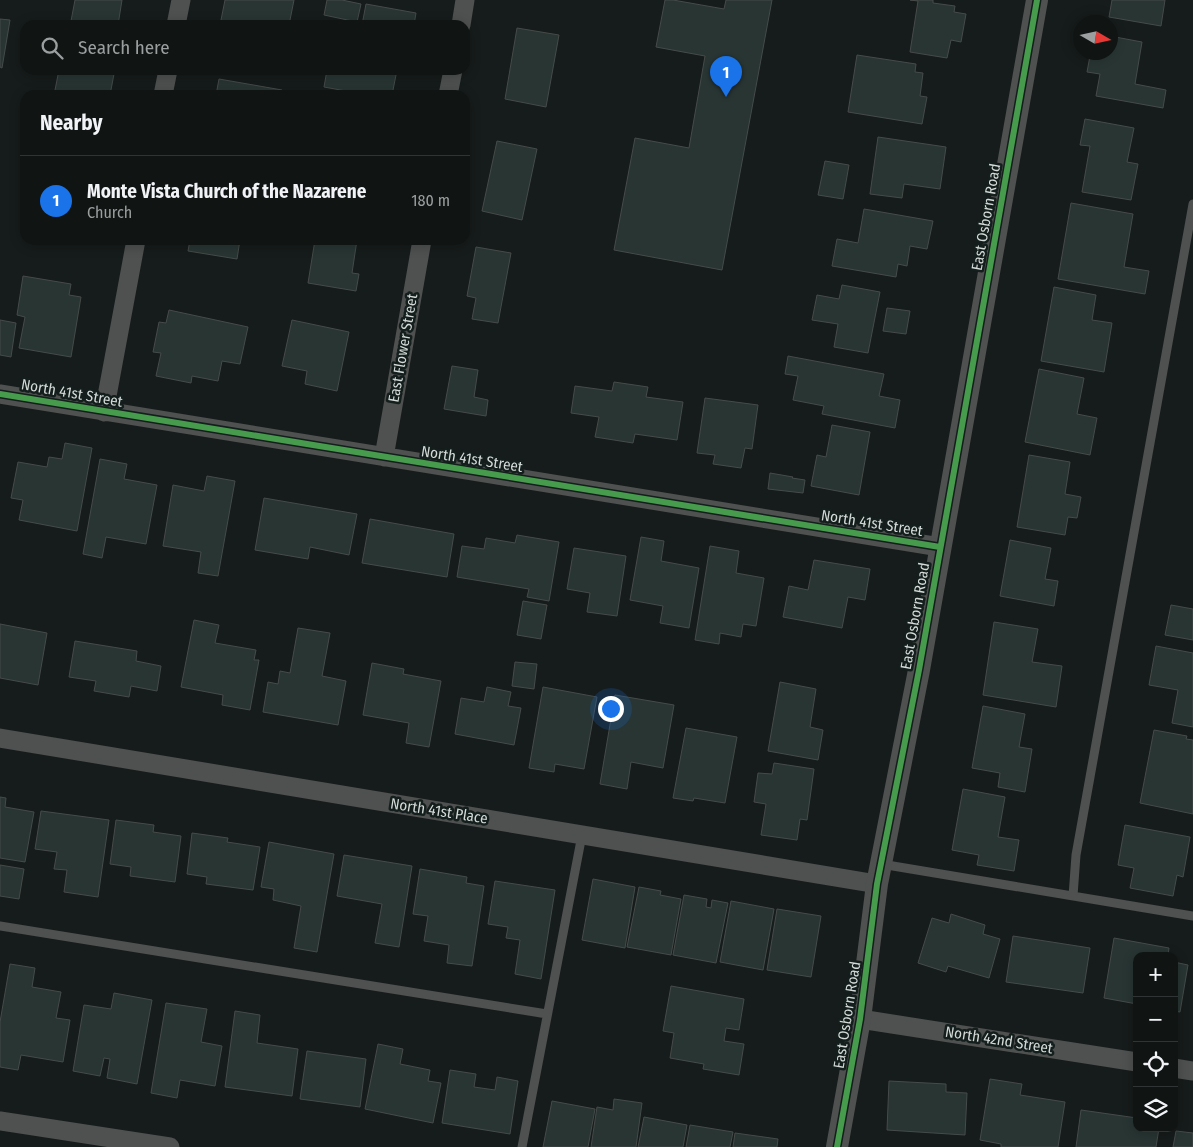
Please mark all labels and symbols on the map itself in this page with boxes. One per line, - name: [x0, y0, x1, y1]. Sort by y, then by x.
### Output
- north arrow: [1073, 15, 1118, 60]
- pin: 1: [710, 56, 742, 97]
- street label: East Osborn Road: [968, 162, 1004, 272]
- street label: East Flower Street: [385, 292, 421, 404]
- street label: North 41st Street: [20, 375, 124, 411]
- street label: North 41st Street: [420, 442, 524, 476]
- street label: North 41st Street: [820, 506, 924, 540]
- street label: East Osborn Road: [897, 561, 933, 671]
- your location: [598, 696, 624, 722]
- street label: North 41st Place: [389, 794, 489, 828]
- street label: East Osborn Road: [830, 960, 864, 1070]
- street label: North 42nd Street: [944, 1023, 1054, 1057]

